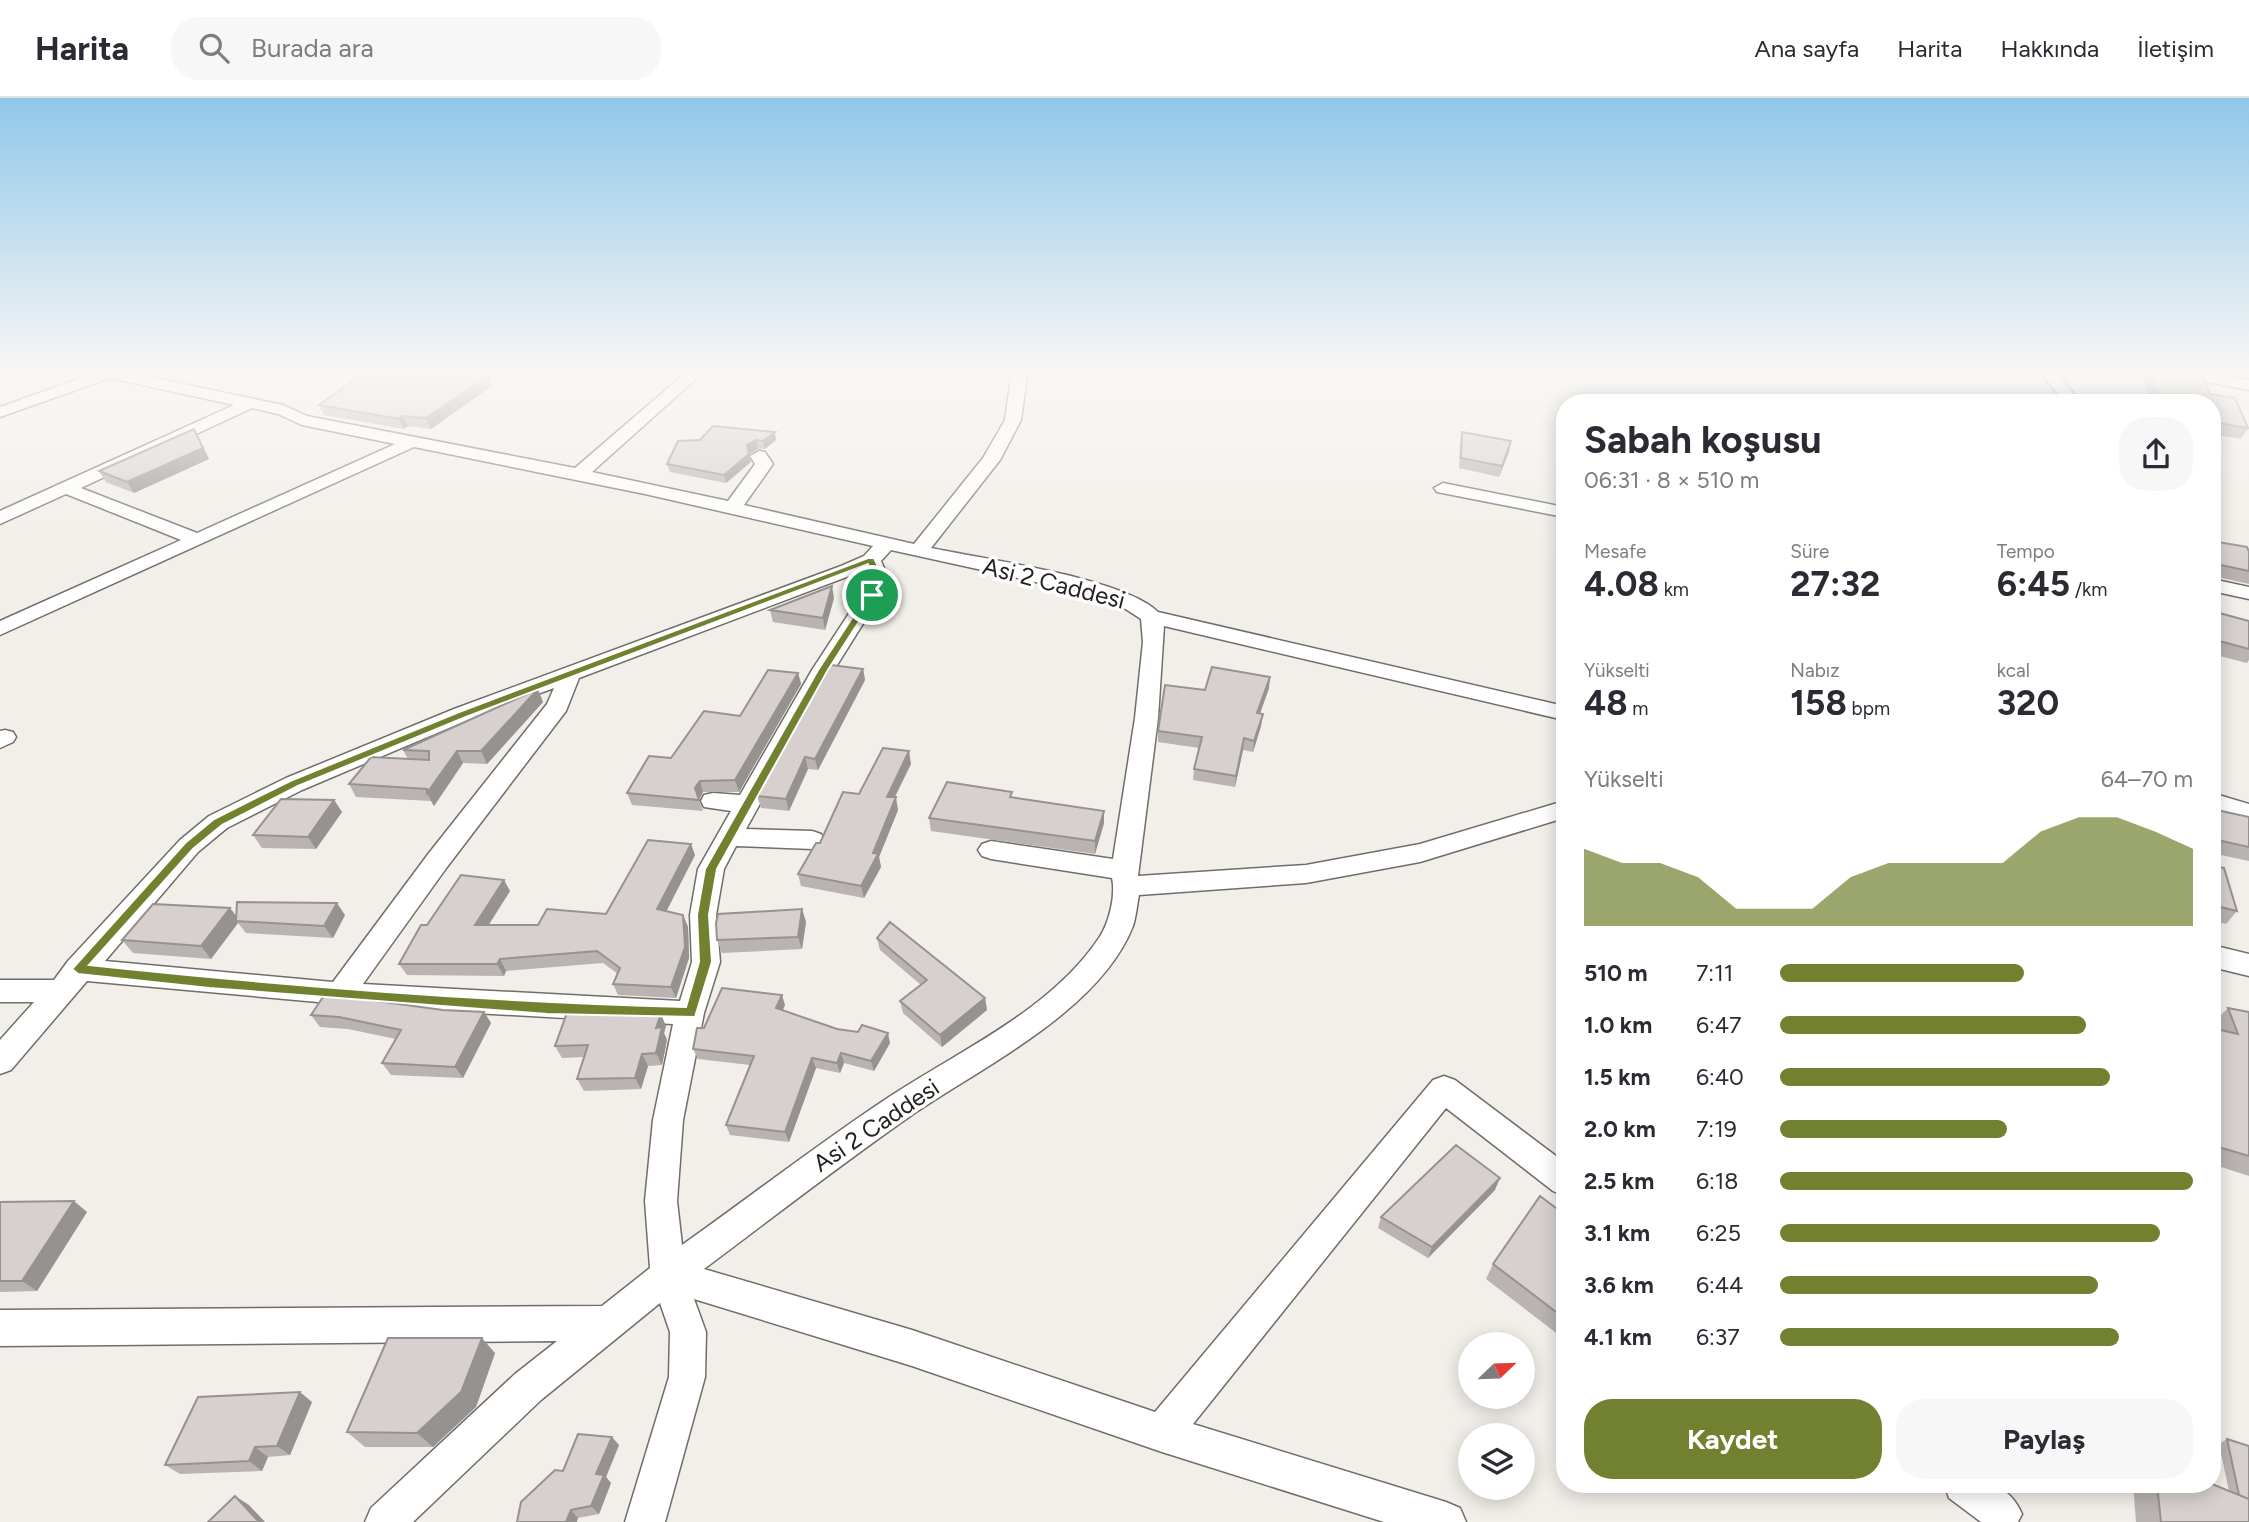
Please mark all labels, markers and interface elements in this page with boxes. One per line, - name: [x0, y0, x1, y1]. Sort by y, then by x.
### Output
- search box: [171, 17, 661, 80]
- text: Harita: [35, 29, 129, 68]
- icon: search: [195, 29, 233, 67]
- text: Burada ara: [251, 32, 374, 64]
- text: Ana sayfa: [1754, 34, 1859, 63]
- text: Harita: [1897, 34, 1962, 63]
- text: Hakkında: [2000, 34, 2099, 63]
- text: İletişim: [2137, 34, 2214, 63]
- text: Sabah koşusu: [1584, 417, 1822, 463]
- button: share: [2119, 417, 2193, 491]
- text: 06:31 · 8 × 510 m: [1584, 466, 1759, 494]
- text: Mesafe: [1584, 540, 1646, 563]
- text: Süre: [1790, 540, 1829, 563]
- text: Tempo: [1997, 540, 2055, 563]
- street label: Asi 2 Caddesi: [980, 551, 1128, 615]
- text: 4.08: [1584, 563, 1659, 605]
- text: 27:32: [1790, 563, 1880, 605]
- text: 6:45: [1997, 563, 2070, 605]
- pin: [842, 565, 902, 625]
- icon: arrive: [853, 576, 891, 614]
- text: km: [1659, 578, 1689, 601]
- text: /km: [2070, 578, 2107, 601]
- text: Yükselti: [1584, 659, 1650, 682]
- text: Nabız: [1790, 659, 1840, 682]
- text: kcal: [1997, 659, 2030, 682]
- text: 48: [1584, 682, 1628, 724]
- text: 158: [1790, 682, 1847, 724]
- text: 320: [1997, 682, 2059, 724]
- text: m: [1628, 697, 1648, 720]
- text: bpm: [1847, 697, 1890, 720]
- text: Yükselti: [1584, 765, 1664, 793]
- text: 64–70 m: [2101, 765, 2193, 793]
- text: 510 m: [1584, 959, 1648, 987]
- text: 7:11: [1696, 959, 1733, 987]
- text: 1.0 km: [1584, 1011, 1652, 1039]
- text: 6:47: [1696, 1011, 1741, 1039]
- text: 1.5 km: [1584, 1063, 1651, 1091]
- text: 6:40: [1696, 1063, 1744, 1091]
- street label: Asi 2 Caddesi: [807, 1072, 945, 1178]
- text: 2.0 km: [1584, 1115, 1656, 1143]
- text: 7:19: [1696, 1115, 1737, 1143]
- text: 2.5 km: [1584, 1167, 1654, 1195]
- text: 6:18: [1696, 1167, 1738, 1195]
- text: 3.1 km: [1584, 1219, 1650, 1247]
- text: 6:25: [1696, 1219, 1741, 1247]
- text: 3.6 km: [1584, 1271, 1654, 1299]
- text: 6:44: [1696, 1271, 1743, 1299]
- text: 4.1 km: [1584, 1323, 1652, 1351]
- text: 6:37: [1696, 1323, 1740, 1351]
- north arrow: [1458, 1332, 1535, 1409]
- map controls: [1458, 1332, 1535, 1500]
- button: Kaydet: [1584, 1399, 1882, 1479]
- button: Paylaş: [1896, 1399, 2193, 1479]
- button: layers: [1458, 1423, 1535, 1500]

